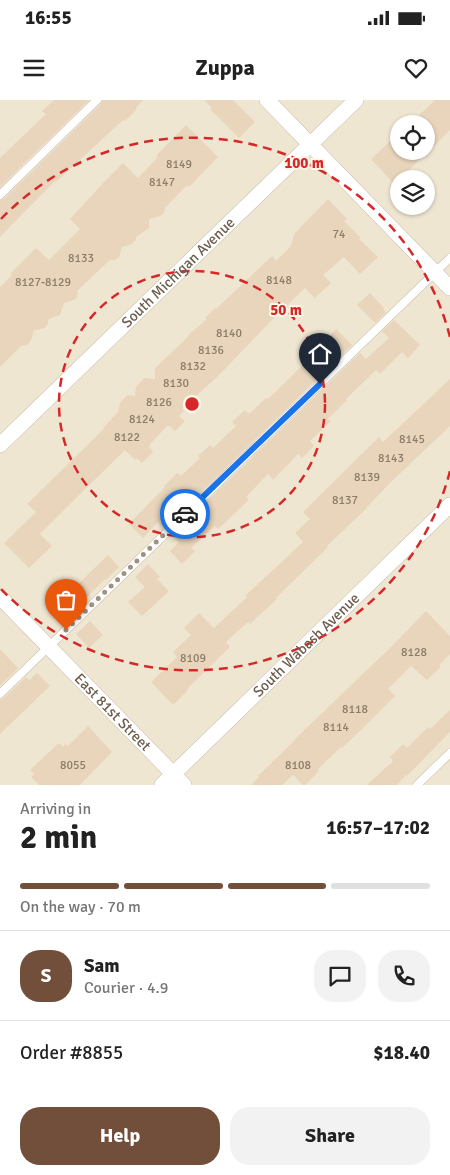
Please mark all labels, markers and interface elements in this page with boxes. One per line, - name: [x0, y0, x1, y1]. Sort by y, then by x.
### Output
- text: 16:55: [25, 6, 72, 30]
- icon: menu: [20, 54, 48, 82]
- text: Zuppa: [195, 54, 255, 81]
- icon: heart: [402, 54, 430, 82]
- map controls: [390, 115, 435, 215]
- button: locate: [390, 115, 435, 160]
- text: 100 m: [284, 154, 324, 172]
- house number: 8149: [166, 157, 192, 172]
- button: layers: [390, 170, 435, 215]
- house number: 8147: [149, 175, 175, 190]
- street label: South Michigan Avenue: [118, 214, 238, 331]
- house number: 74: [333, 227, 346, 242]
- house number: 8133: [68, 251, 94, 266]
- house number: 8148: [266, 273, 292, 288]
- house number: 8127-8129: [15, 275, 71, 290]
- text: 50 m: [270, 301, 302, 319]
- house number: 8140: [216, 326, 242, 341]
- pin: [299, 333, 341, 384]
- icon: home: [306, 340, 334, 368]
- house number: 8136: [198, 343, 224, 358]
- house number: 8132: [180, 359, 206, 374]
- house number: 8130: [163, 376, 189, 391]
- house number: 8126: [146, 395, 172, 410]
- centre of rings: [183, 395, 201, 413]
- house number: 8124: [129, 412, 155, 427]
- house number: 8122: [114, 430, 140, 445]
- house number: 8145: [399, 432, 425, 447]
- house number: 8143: [378, 451, 404, 466]
- house number: 8139: [354, 470, 380, 485]
- courier: [160, 489, 210, 539]
- house number: 8137: [332, 493, 358, 508]
- icon: car: [171, 500, 199, 528]
- pin: [45, 579, 87, 630]
- icon: bag: [52, 586, 80, 614]
- street label: South Wabash Avenue: [249, 589, 363, 701]
- house number: 8128: [401, 645, 427, 660]
- house number: 8109: [180, 651, 206, 666]
- street label: East 81st Street: [71, 669, 155, 755]
- house number: 8118: [342, 702, 368, 717]
- house number: 8114: [323, 720, 349, 735]
- house number: 8055: [60, 758, 86, 773]
- house number: 8108: [285, 758, 311, 773]
- text: Arriving in: [20, 799, 91, 819]
- text: 16:57–17:02: [326, 816, 430, 840]
- text: 2 min: [20, 818, 97, 857]
- text: On the way · 70 m: [20, 897, 141, 917]
- button: chat: [314, 950, 366, 1002]
- button: phone: [378, 950, 430, 1002]
- text: Sam: [84, 954, 120, 978]
- text: S: [41, 964, 51, 988]
- text: Courier · 4.9: [84, 978, 168, 998]
- text: Order #8855: [20, 1041, 123, 1065]
- text: $18.40: [373, 1041, 430, 1065]
- button: Help: [20, 1107, 220, 1165]
- button: Share: [230, 1107, 430, 1165]

